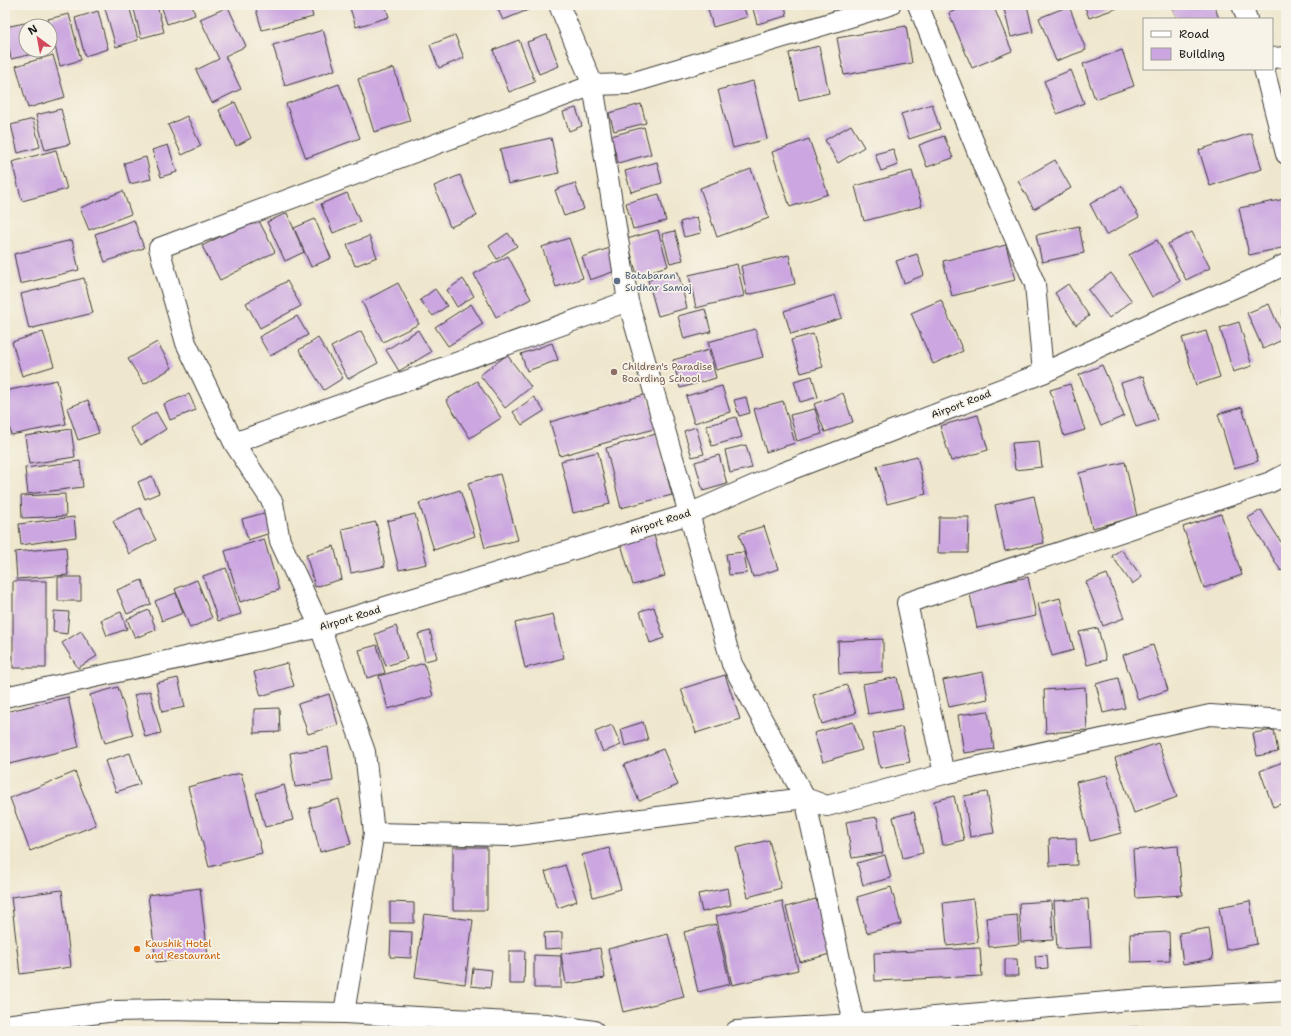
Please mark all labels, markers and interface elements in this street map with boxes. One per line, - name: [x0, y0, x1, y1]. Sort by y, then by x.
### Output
- north arrow: [18, 18, 58, 58]
- legend: [1143, 18, 1273, 70]
- text: N: [25, 21, 41, 39]
- text: Road: [1179, 26, 1210, 42]
- text: Building: [1179, 46, 1225, 62]
- place label: Batabaran Sudhar Samaj: [625, 269, 692, 294]
- marker: Batabaran Sudhar Samaj: [612, 276, 622, 286]
- place label: Children's Paradise Boarding School: [622, 360, 713, 385]
- marker: Children's Paradise Boarding School: [609, 367, 619, 377]
- street label: Airport Road: [929, 386, 993, 421]
- street label: Airport Road: [628, 506, 693, 538]
- street label: Airport Road: [318, 602, 383, 633]
- place label: Kaushik Hotel and Restaurant: [145, 937, 221, 962]
- marker: Kaushik Hotel and Restaurant: [132, 944, 142, 954]

